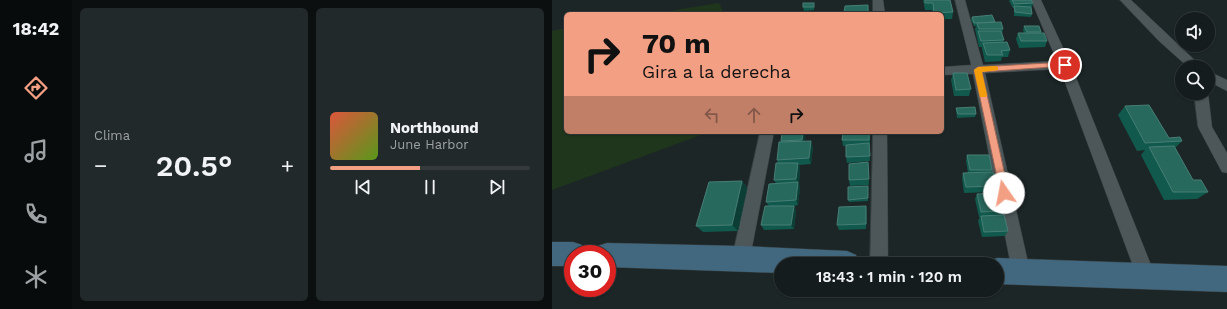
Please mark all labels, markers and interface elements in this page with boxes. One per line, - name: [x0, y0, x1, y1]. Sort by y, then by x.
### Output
- map controls: [1175, 12, 1215, 100]
- button: sound: [1175, 12, 1215, 52]
- text: 18:42: [13, 18, 59, 39]
- text: 70 m: [642, 27, 711, 60]
- icon: right: [576, 28, 628, 80]
- pin: [1048, 48, 1082, 82]
- icon: arrive: [1054, 54, 1076, 76]
- button: search: [1175, 60, 1215, 100]
- text: Gira a la derecha: [642, 61, 791, 82]
- icon: directions: [22, 74, 50, 102]
- icon: left: [701, 104, 723, 126]
- icon: ahead: [743, 104, 765, 126]
- icon: right: [785, 104, 807, 126]
- text: Northbound: [390, 119, 479, 137]
- text: Clima: [94, 128, 130, 143]
- icon: music: [22, 137, 50, 165]
- text: June Harbor: [390, 137, 469, 152]
- text: 20.5°: [156, 148, 232, 183]
- text: −: [94, 153, 107, 178]
- text: +: [281, 153, 294, 178]
- position arrow: [983, 172, 1025, 214]
- icon: previous: [352, 176, 374, 198]
- icon: pause: [419, 176, 441, 198]
- icon: next: [486, 176, 508, 198]
- icon: phone: [22, 200, 50, 228]
- speed limit sign: 30: [564, 245, 616, 297]
- icon: climate: [22, 263, 50, 291]
- text: 18:43 · 1 min · 120 m: [816, 268, 962, 286]

